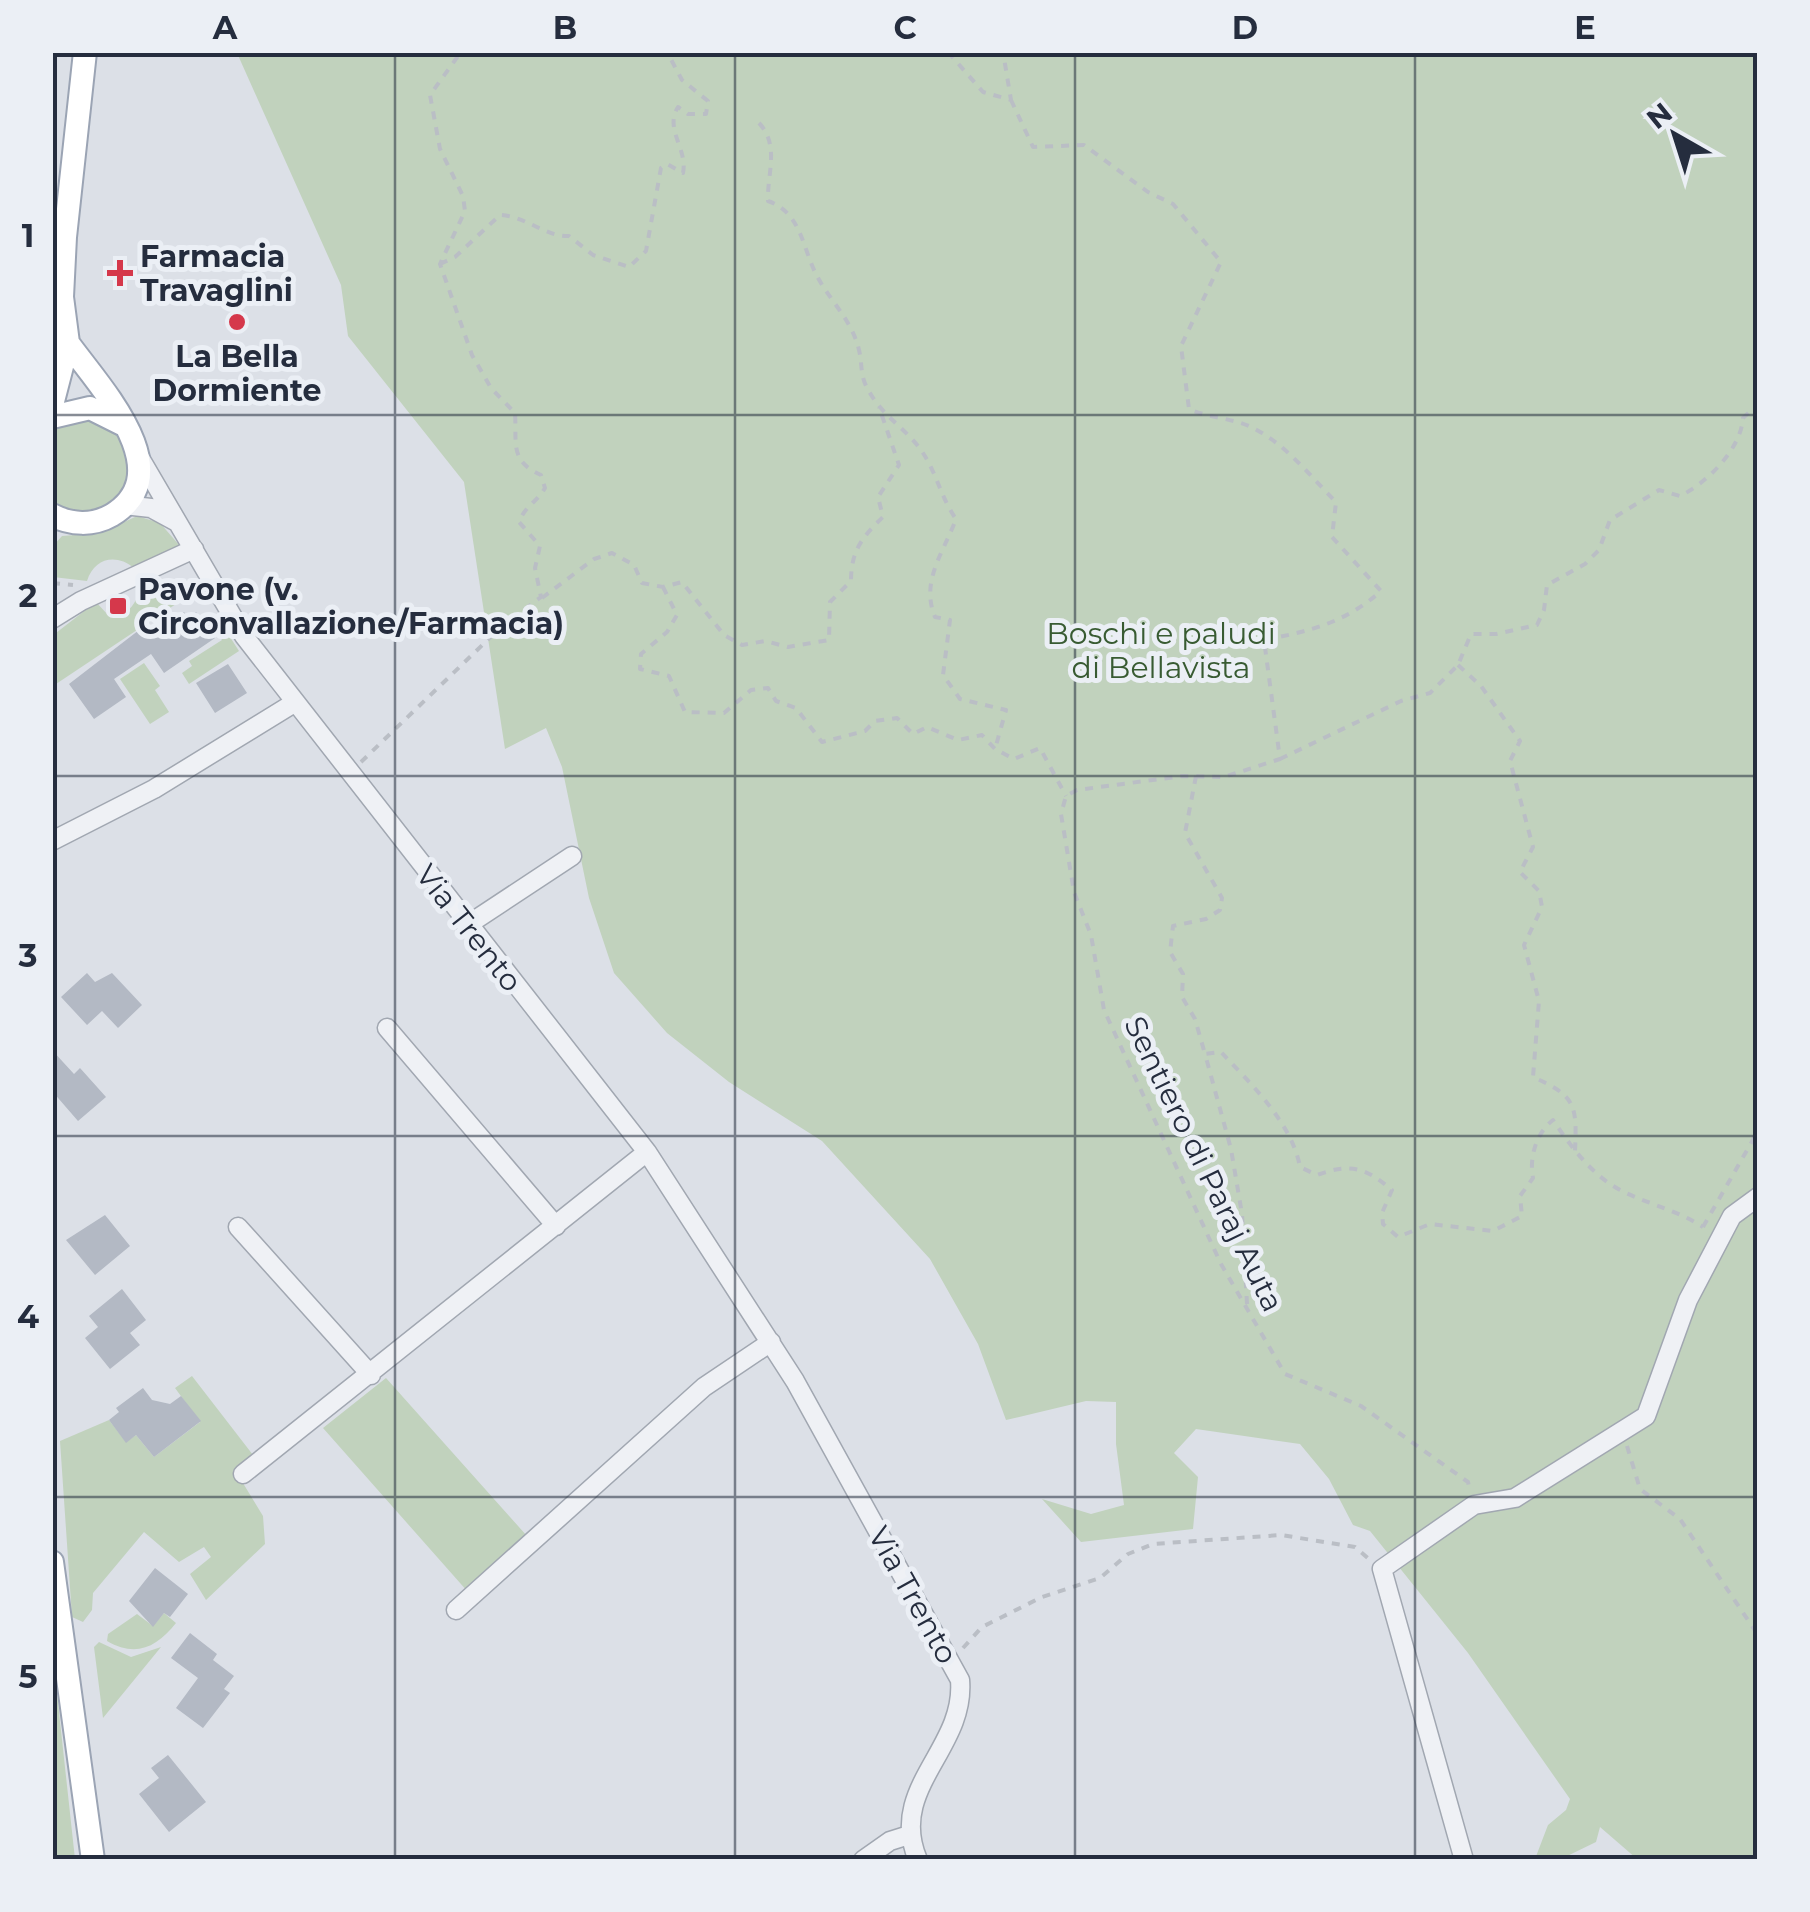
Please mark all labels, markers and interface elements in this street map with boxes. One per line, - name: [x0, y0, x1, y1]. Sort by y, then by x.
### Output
- text: A: [212, 8, 238, 47]
- text: B: [553, 8, 577, 47]
- text: C: [893, 8, 917, 47]
- text: D: [1232, 8, 1258, 47]
- text: E: [1574, 8, 1596, 47]
- north arrow: [1625, 85, 1725, 185]
- text: N: [1640, 95, 1679, 136]
- text: 1: [22, 216, 34, 255]
- place label: Farmacia Travaglini: [140, 238, 293, 309]
- marker: Farmacia Travaglini: [109, 262, 131, 284]
- marker: La Bella Dormiente: [226, 311, 248, 333]
- place label: La Bella Dormiente: [153, 338, 321, 409]
- place label: Pavone (v. Circonvallazione/Farmacia): [138, 571, 564, 642]
- text: 2: [19, 576, 37, 615]
- marker: Pavone (v. Circonvallazione/Farmacia): [107, 595, 129, 617]
- park label: Boschi e paludi di Bellavista: [1046, 615, 1276, 686]
- street label: Via Trento: [408, 857, 530, 999]
- text: 3: [18, 936, 37, 975]
- street label: Sentiero di Paraj Auta: [1116, 1010, 1292, 1318]
- text: 4: [17, 1297, 39, 1336]
- street label: Via Trento: [860, 1520, 966, 1670]
- text: 5: [18, 1657, 38, 1696]

